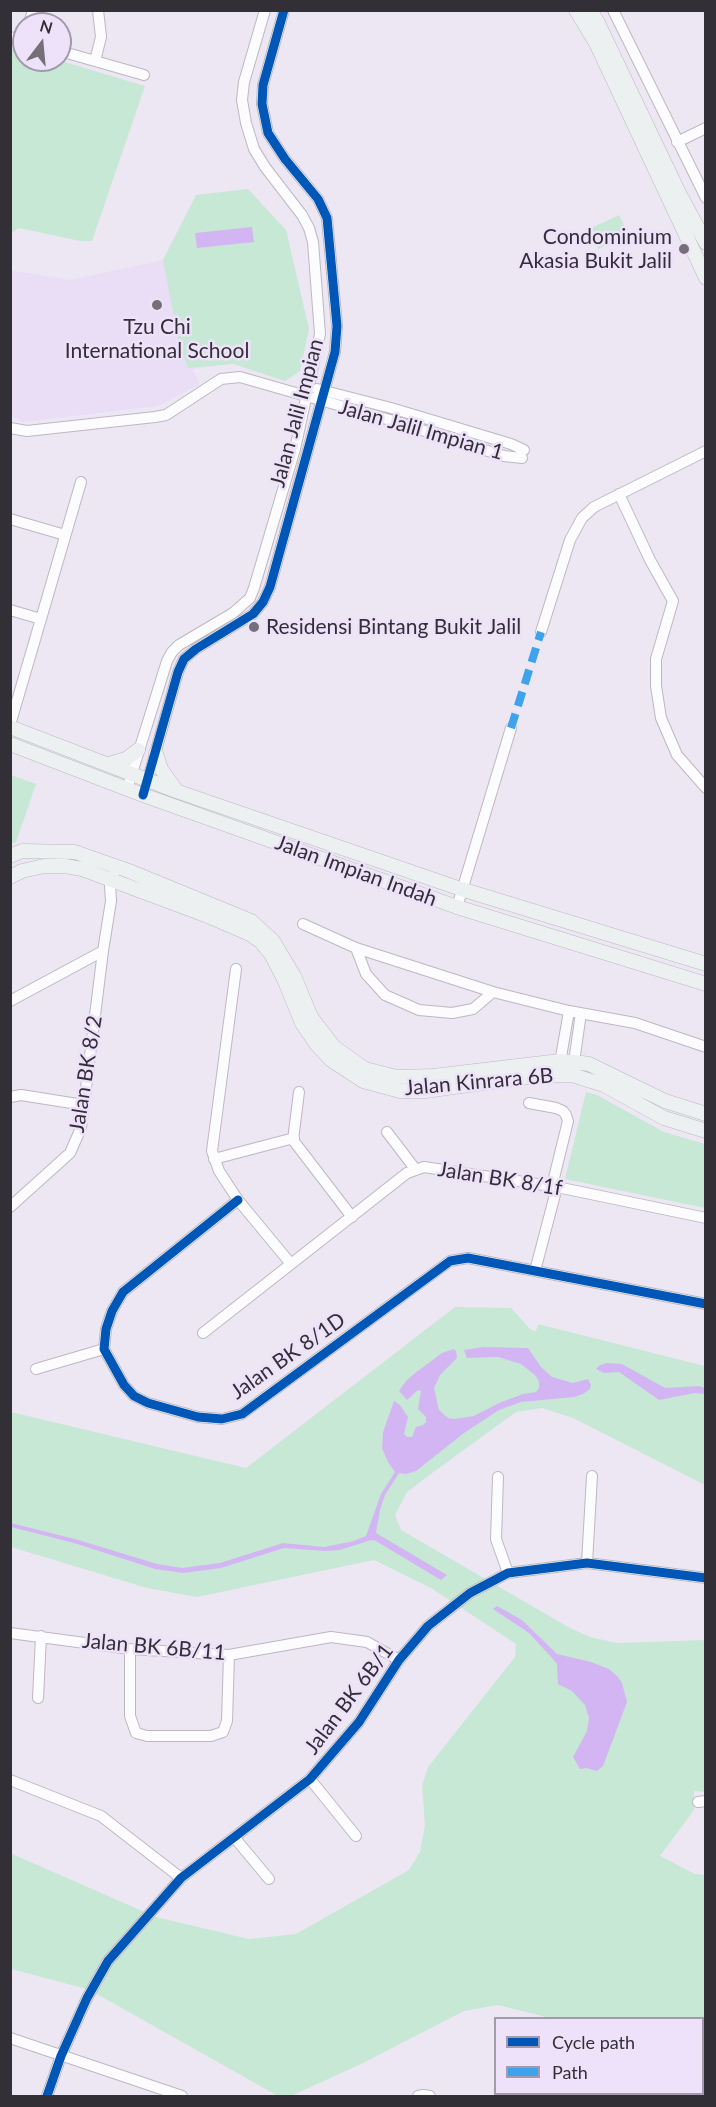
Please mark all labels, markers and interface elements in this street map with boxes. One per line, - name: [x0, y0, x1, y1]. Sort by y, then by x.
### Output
- north arrow: [12, 12, 72, 72]
- text: N: [38, 15, 55, 37]
- place label: Condominium Akasia Bukit Jalil: [519, 224, 672, 274]
- marker: Condominium Akasia Bukit Jalil: [677, 242, 691, 256]
- marker: Tzu Chi International School: [150, 298, 164, 312]
- place label: Tzu Chi International School: [65, 314, 249, 364]
- street label: Jalan Jalil Impian: [265, 336, 329, 490]
- street label: Jalan Jalil Impian 1: [336, 394, 506, 466]
- place label: Residensi Bintang Bukit Jalil: [266, 614, 521, 640]
- marker: Residensi Bintang Bukit Jalil: [247, 620, 261, 634]
- street label: Jalan Impian Indah: [272, 830, 440, 912]
- street label: Jalan BK 8/2: [64, 1014, 108, 1134]
- street label: Jalan Kinrara 6B: [404, 1063, 554, 1101]
- street label: Jalan BK 8/1f: [436, 1157, 564, 1201]
- street label: Jalan BK 8/1D: [226, 1307, 350, 1405]
- street label: Jalan BK 6B/11: [81, 1628, 227, 1666]
- street label: Jalan BK 6B/1: [299, 1639, 399, 1759]
- legend: [494, 2017, 704, 2095]
- text: Cycle path: [552, 2031, 635, 2053]
- text: Path: [552, 2061, 588, 2083]

